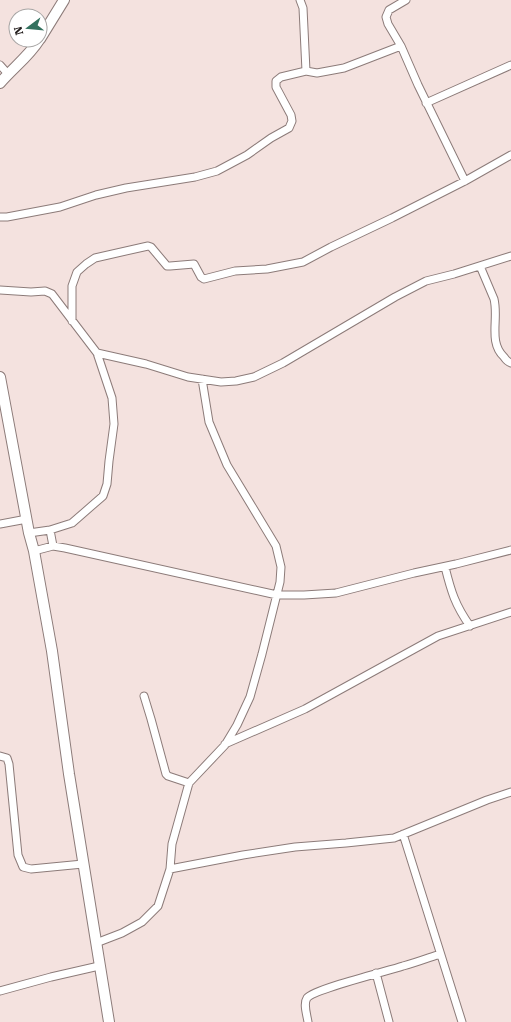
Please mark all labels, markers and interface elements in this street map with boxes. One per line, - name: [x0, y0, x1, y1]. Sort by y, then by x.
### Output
- north arrow: [8, 8, 48, 48]
- text: N: [11, 24, 26, 36]

